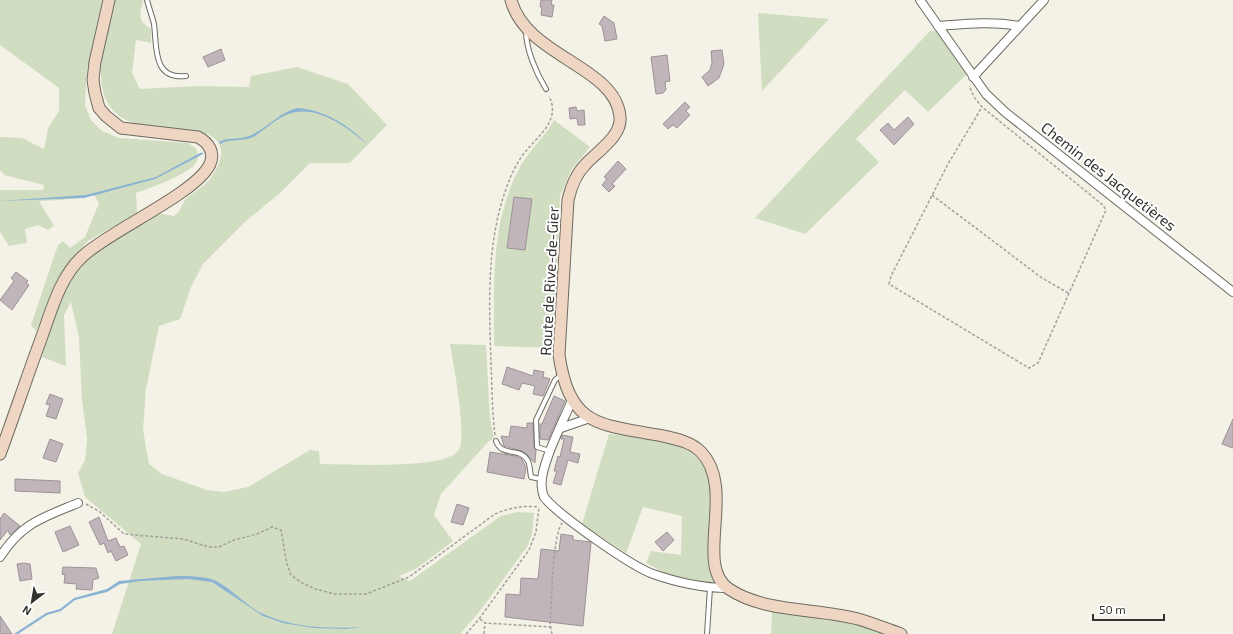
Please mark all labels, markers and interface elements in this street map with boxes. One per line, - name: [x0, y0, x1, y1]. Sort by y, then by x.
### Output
- street label: Chemin des Jacquetières: [1038, 118, 1180, 234]
- street label: Route de Rive-de-Gier: [536, 206, 562, 356]
- north arrow: [12, 582, 52, 622]
- scale bar: [1093, 596, 1164, 622]
- text: 50 m: [1099, 602, 1126, 616]
- text: N: [20, 603, 33, 619]

